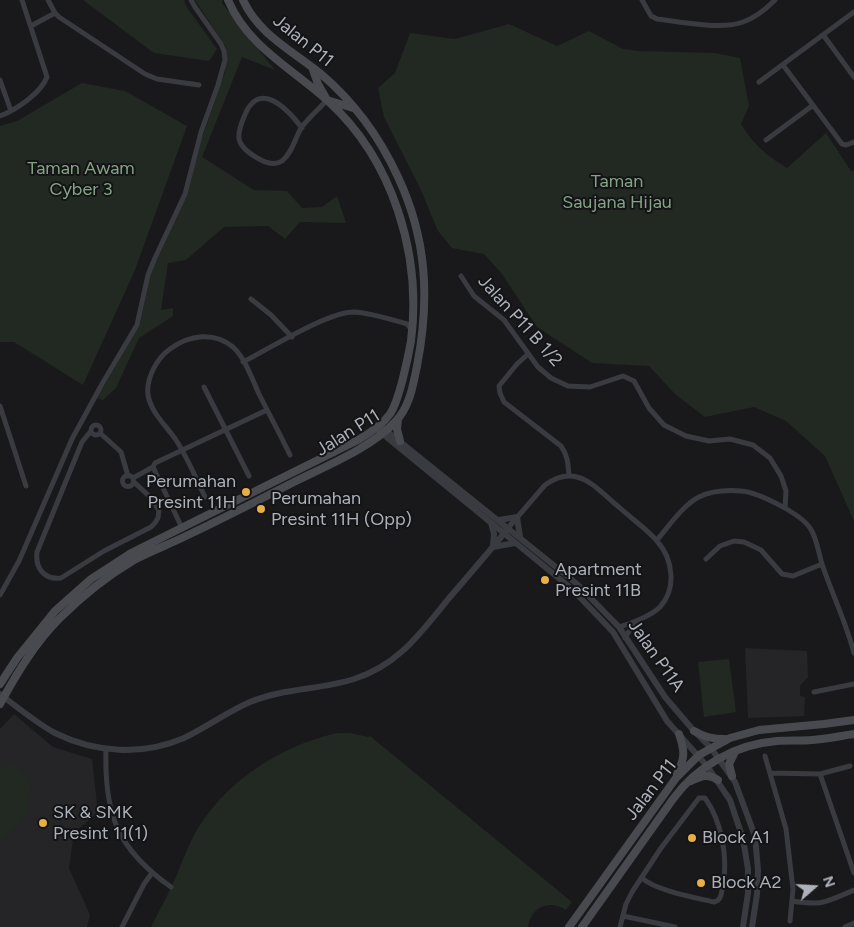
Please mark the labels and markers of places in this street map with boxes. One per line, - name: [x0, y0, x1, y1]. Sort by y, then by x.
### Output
- place label: Perumahan Presint 11H: [146, 471, 236, 514]
- marker: Perumahan Presint 11H: [240, 486, 252, 498]
- place label: Perumahan Presint 11H (Opp): [271, 488, 412, 530]
- marker: Perumahan Presint 11H (Opp): [255, 503, 267, 515]
- place label: Apartment Presint 11B: [555, 559, 642, 602]
- marker: Apartment Presint 11B: [539, 574, 551, 586]
- place label: SK & SMK Presint 11(1): [53, 802, 148, 844]
- marker: SK & SMK Presint 11(1): [37, 817, 49, 829]
- place label: Block A1: [702, 827, 770, 849]
- marker: Block A1: [686, 832, 698, 844]
- place label: Block A2: [711, 872, 782, 894]
- marker: Block A2: [695, 877, 707, 889]

